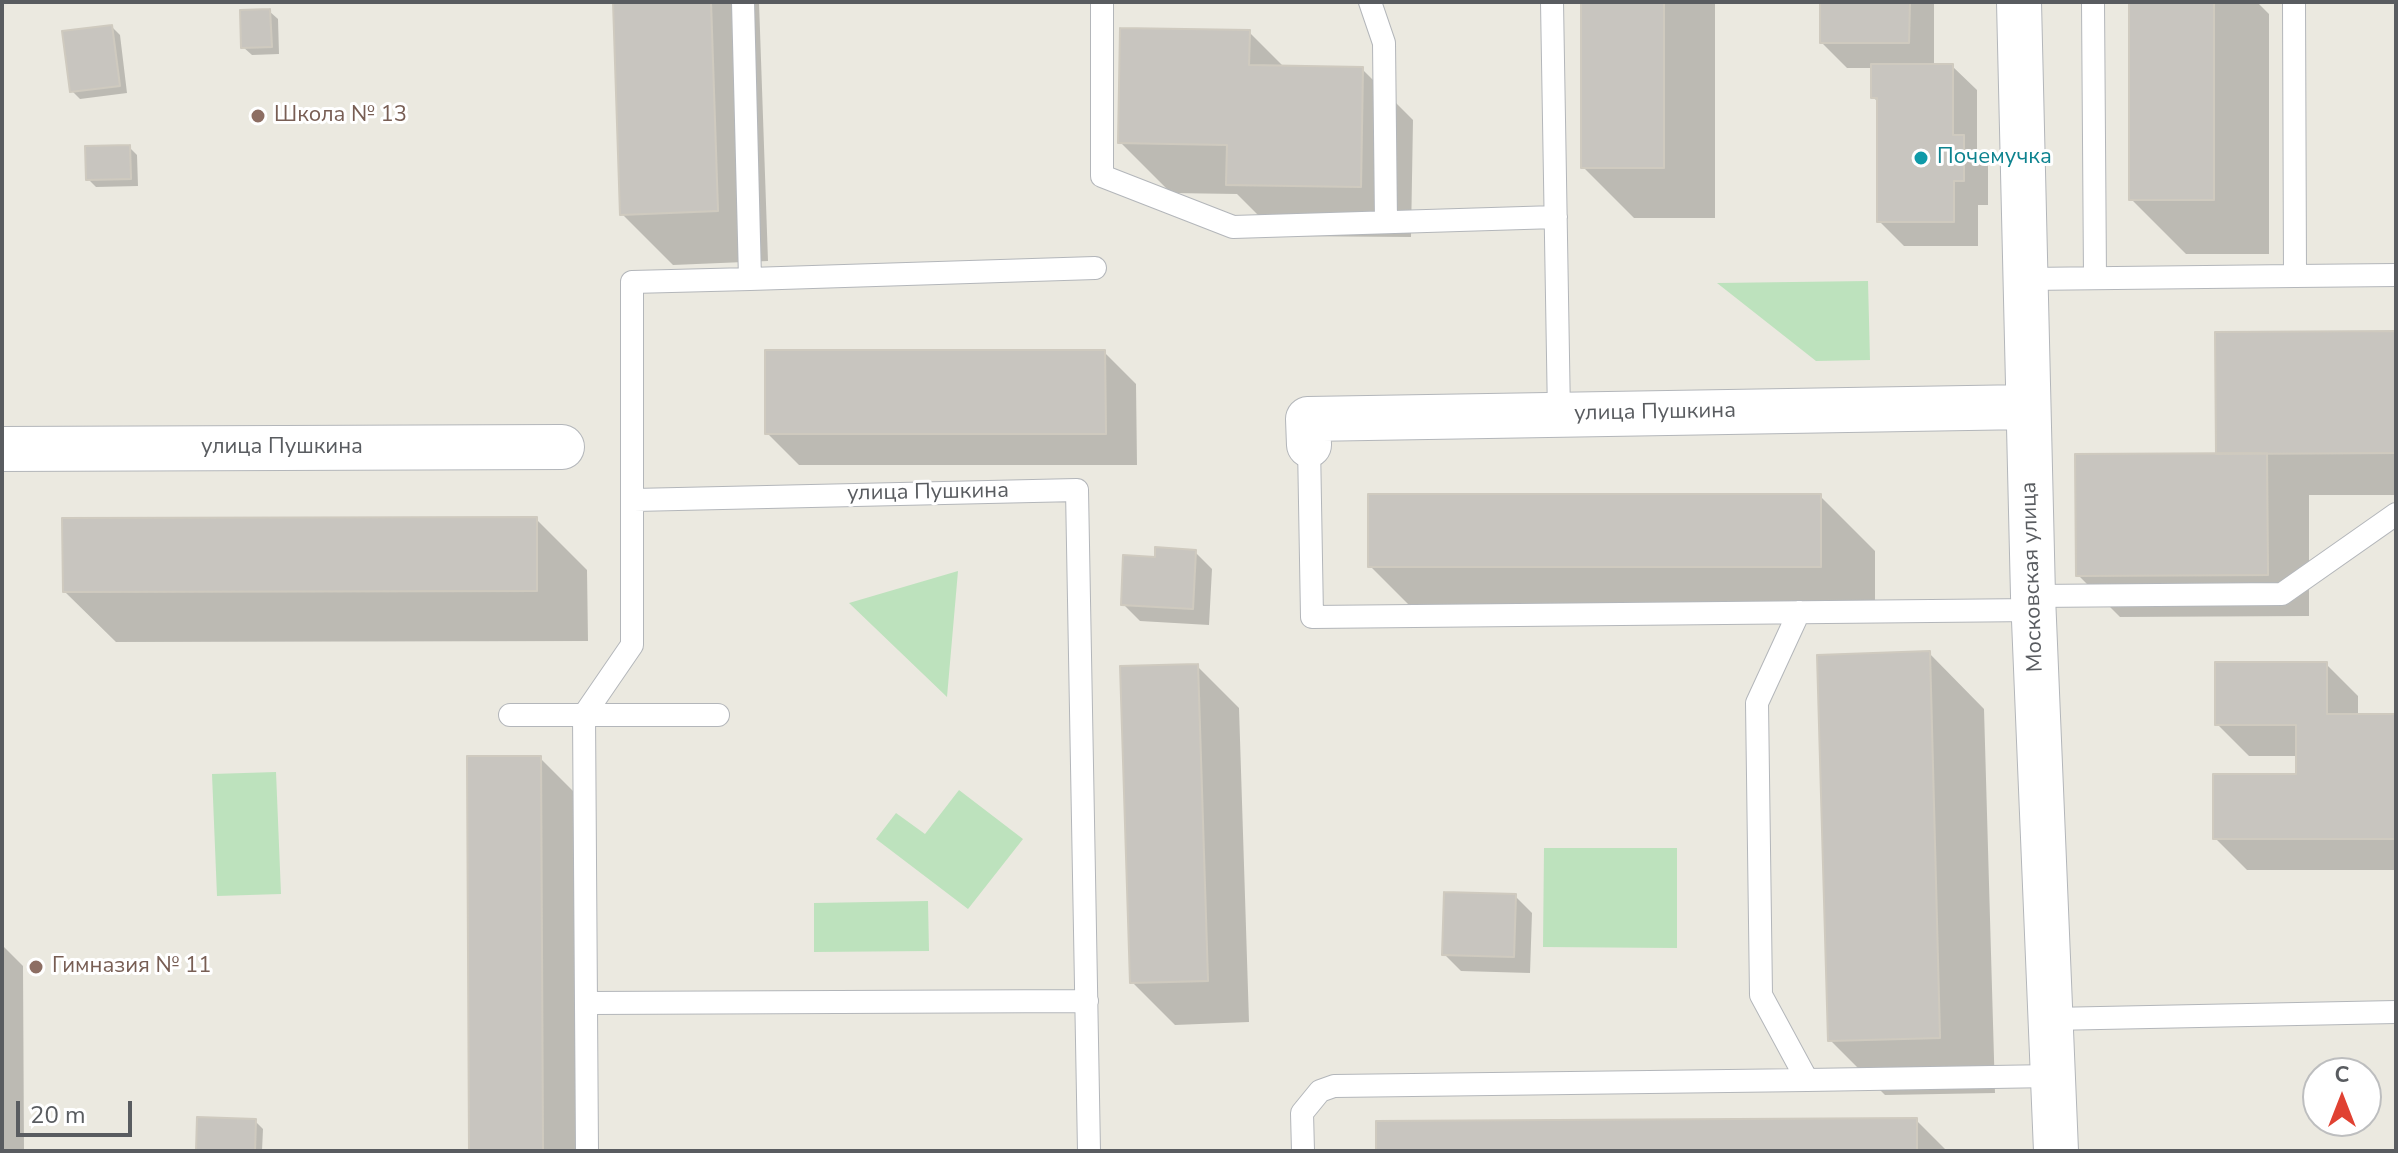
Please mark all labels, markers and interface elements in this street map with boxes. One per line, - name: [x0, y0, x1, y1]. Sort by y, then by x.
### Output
- place label: Школа № 13: [274, 103, 407, 129]
- marker: Школа № 13: [249, 107, 267, 125]
- place label: Почемучка: [1937, 145, 2052, 171]
- marker: Почемучка: [1912, 149, 1930, 167]
- street label: улица Пушкина: [1574, 398, 1736, 428]
- street label: улица Пушкина: [201, 435, 363, 461]
- street label: улица Пушкина: [847, 478, 1009, 508]
- street label: Московская улица: [2016, 481, 2050, 673]
- place label: Гимназия № 11: [52, 954, 211, 980]
- marker: Гимназия № 11: [27, 958, 45, 976]
- north arrow: [2302, 1057, 2382, 1137]
- text: С: [2335, 1060, 2349, 1090]
- scale bar: [20, 1085, 136, 1135]
- text: 20 m: [30, 1099, 86, 1131]

